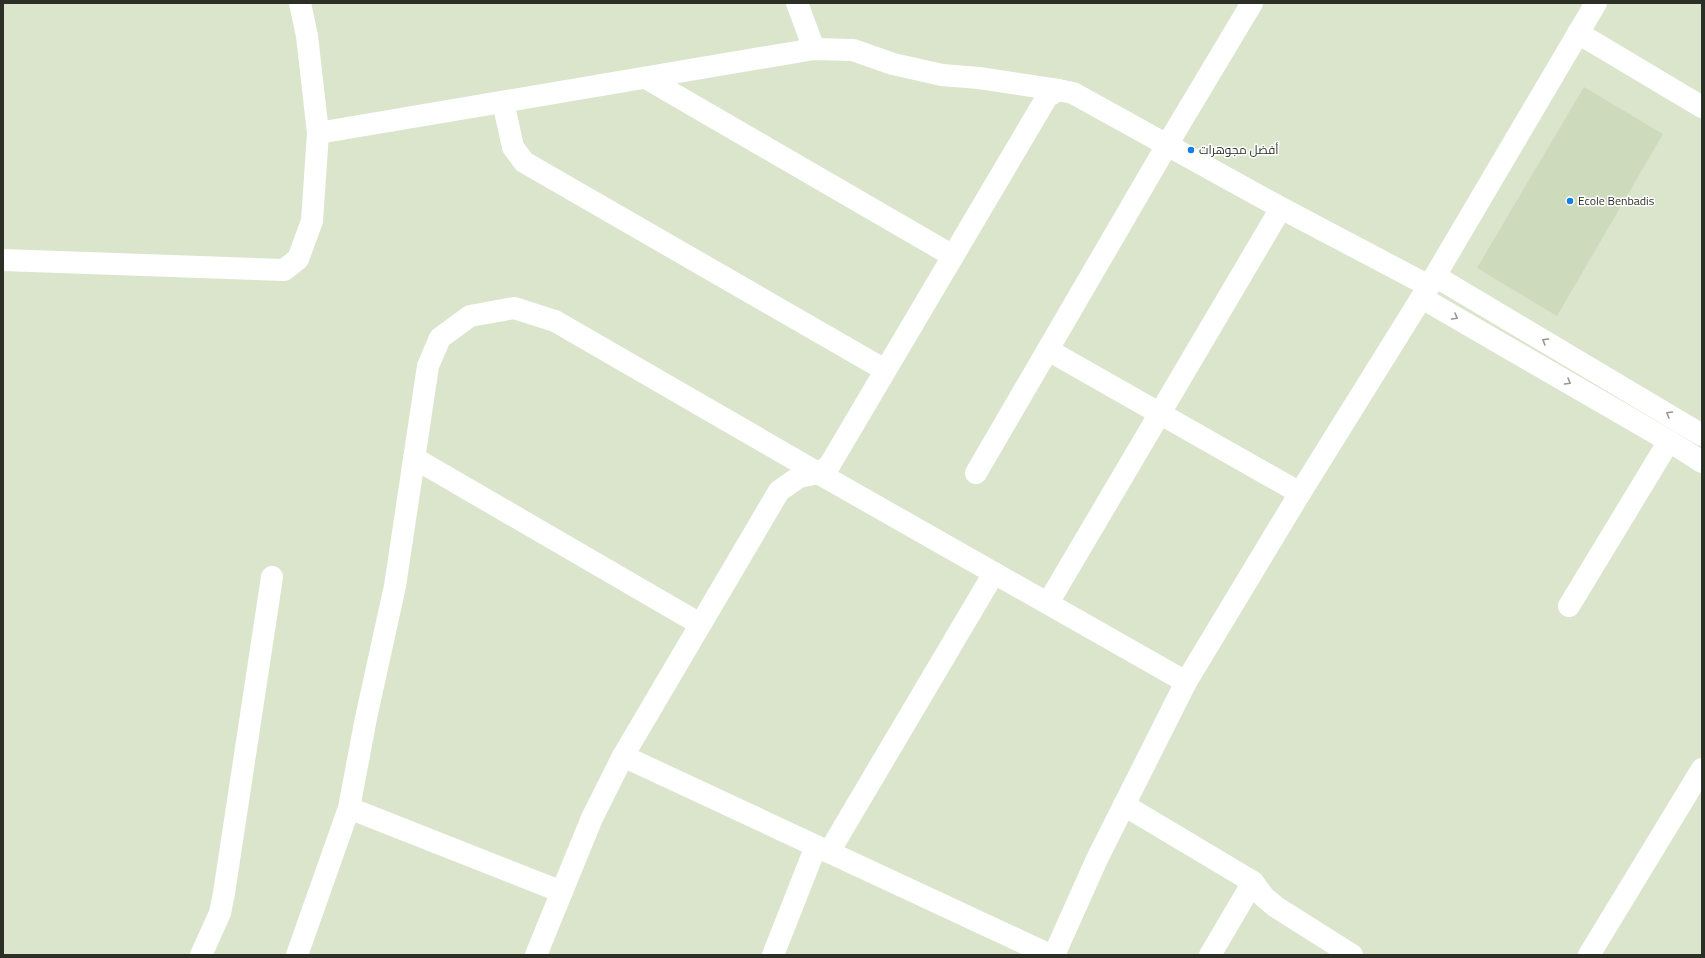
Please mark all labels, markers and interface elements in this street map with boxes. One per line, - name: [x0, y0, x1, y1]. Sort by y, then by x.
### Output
- place label: أفضل مجوهرات: [1199, 140, 1279, 159]
- marker: أفضل مجوهرات: [1186, 145, 1196, 155]
- place label: Ecole Benbadis: [1578, 191, 1655, 210]
- marker: Ecole Benbadis: [1565, 196, 1575, 206]
- one-way arrow: [1451, 313, 1458, 320]
- one-way arrow: [1542, 338, 1549, 346]
- one-way arrow: [1564, 378, 1571, 385]
- one-way arrow: [1666, 412, 1673, 419]

